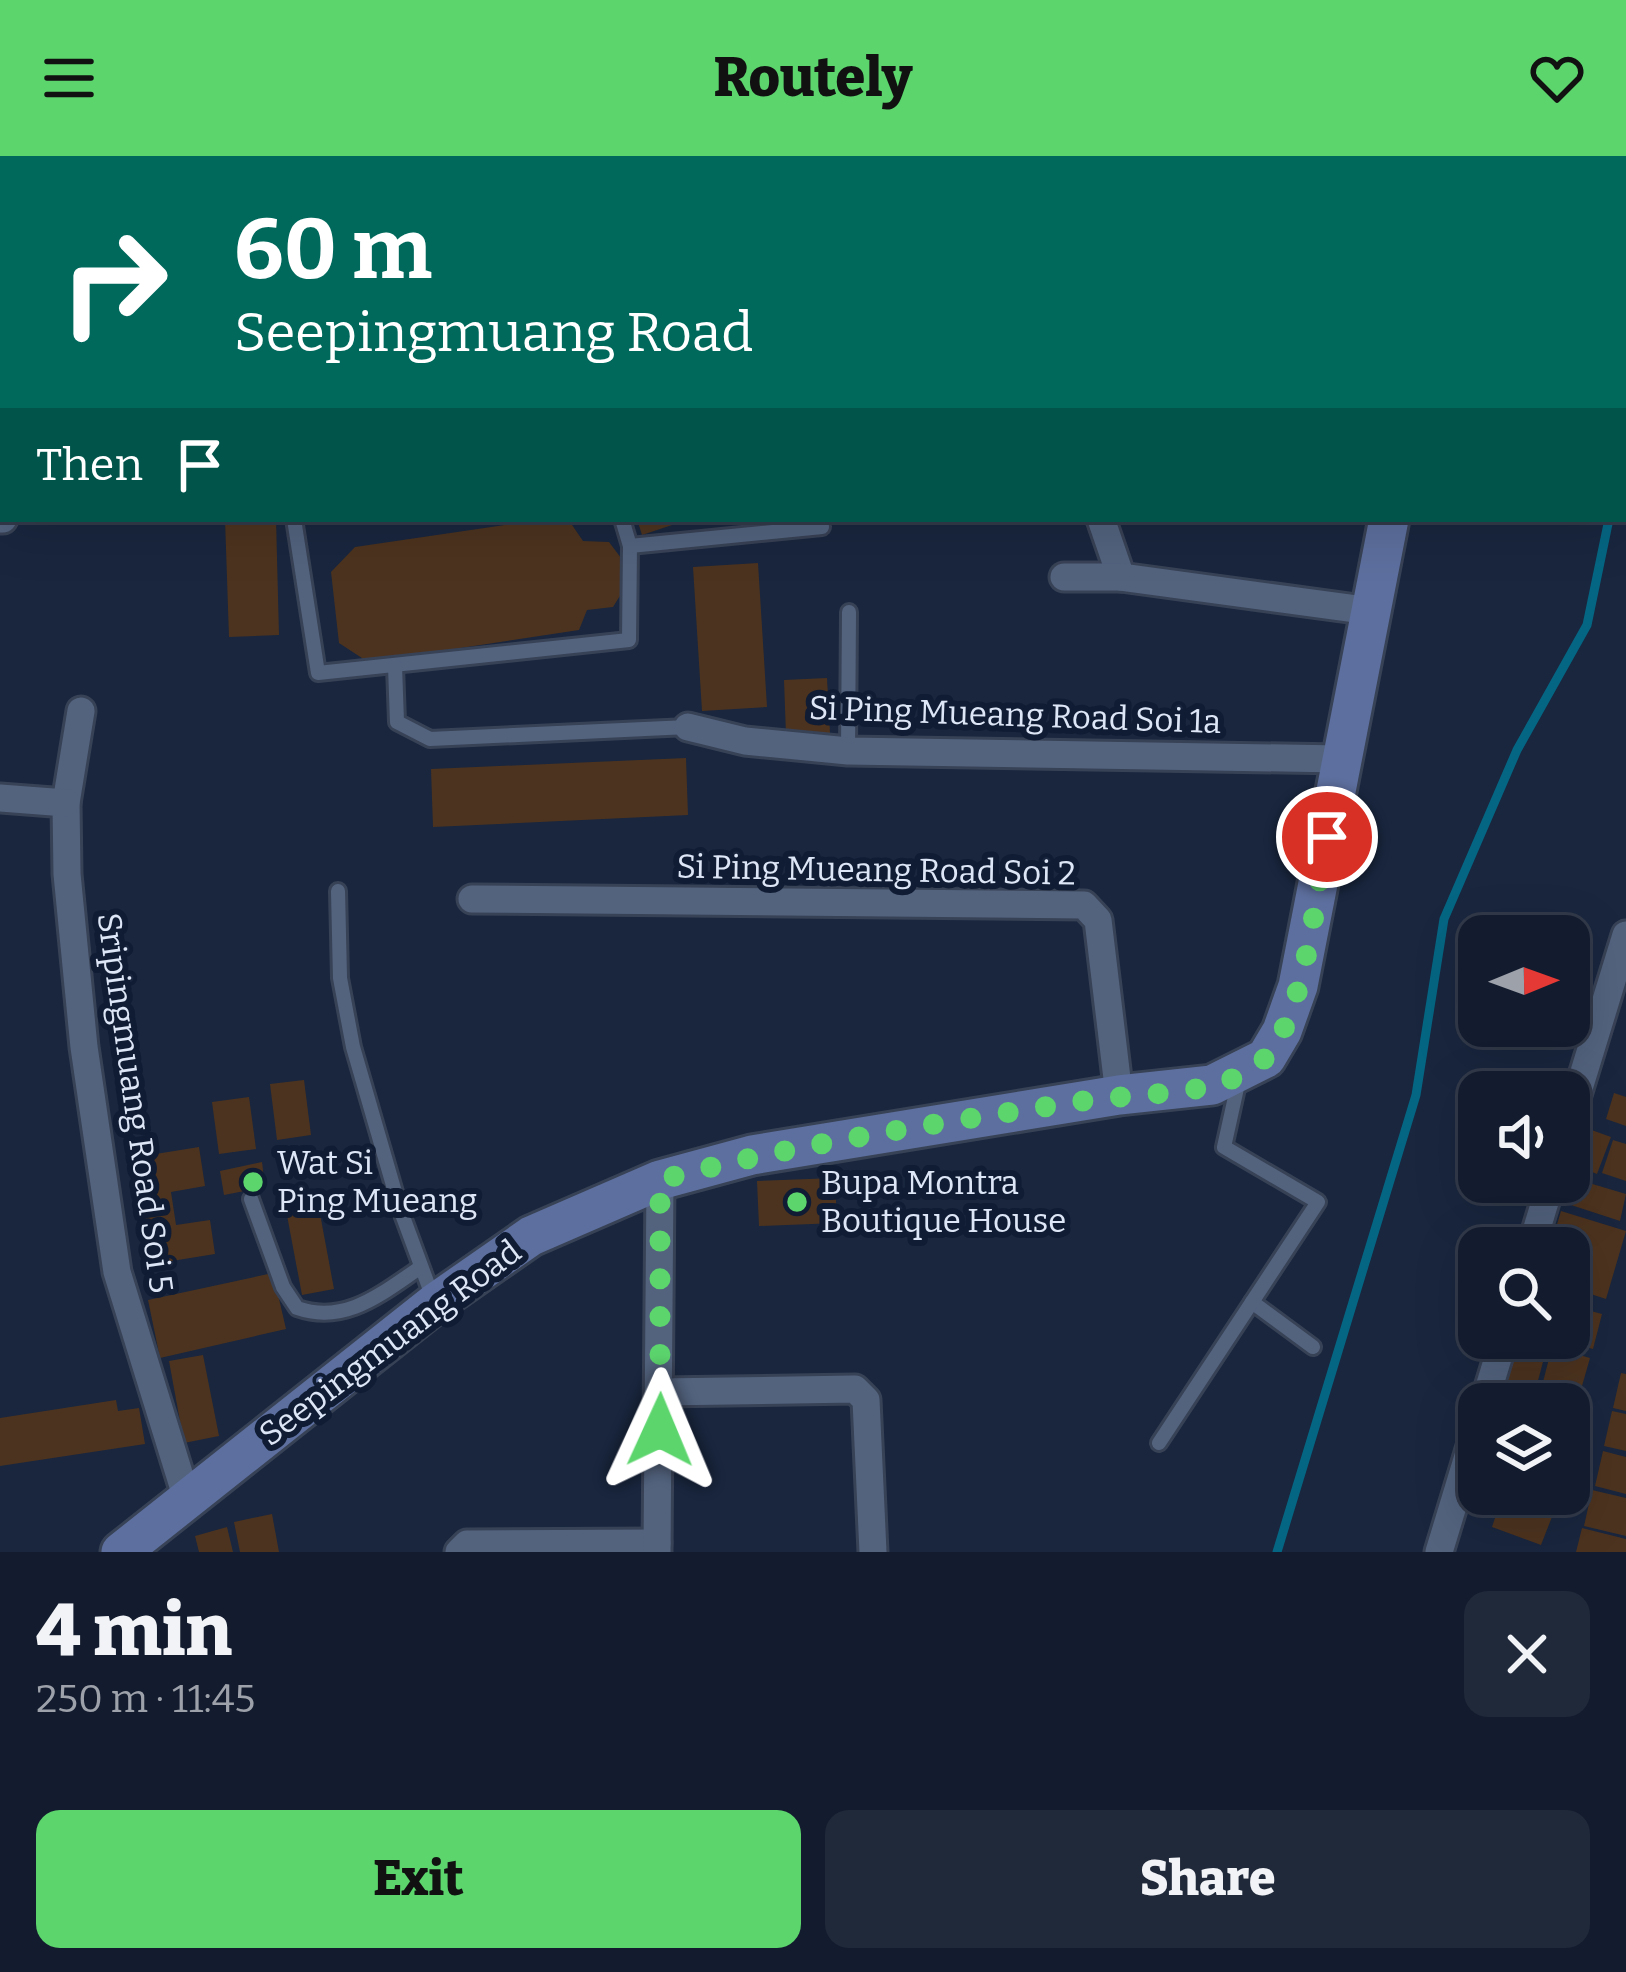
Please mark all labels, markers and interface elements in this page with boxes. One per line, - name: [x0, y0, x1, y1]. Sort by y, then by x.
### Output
- icon: menu: [36, 45, 102, 111]
- icon: heart: [1524, 45, 1590, 111]
- text: Routely: [713, 46, 913, 110]
- text: 60 m: [234, 199, 432, 300]
- icon: right: [36, 204, 192, 360]
- text: Seepingmuang Road: [234, 301, 753, 365]
- icon: arrive: [167, 432, 233, 498]
- text: Then: [36, 438, 143, 492]
- street label: Si Ping Mueang Road Soi 1a: [808, 688, 1222, 742]
- pin: [1276, 786, 1378, 888]
- icon: arrive: [1294, 804, 1360, 870]
- street label: Si Ping Mueang Road Soi 2: [676, 847, 1076, 893]
- street label: Sripingmuang Road Soi 5: [88, 910, 182, 1296]
- north arrow: [1458, 915, 1590, 1047]
- map controls: [1458, 915, 1590, 1515]
- button: sound: [1458, 1071, 1590, 1203]
- place label: Wat Si Ping Mueang: [277, 1143, 477, 1221]
- place label: Bupa Montra Boutique House: [821, 1163, 1066, 1241]
- marker: Wat Si Ping Mueang: [240, 1169, 266, 1195]
- marker: Bupa Montra Boutique House: [784, 1189, 810, 1215]
- button: search: [1458, 1227, 1590, 1359]
- street label: Seepingmuang Road: [251, 1232, 529, 1454]
- position arrow: [597, 1367, 723, 1493]
- button: layers: [1458, 1383, 1590, 1515]
- text: 4 min: [36, 1588, 232, 1674]
- button: close: [1464, 1591, 1590, 1717]
- text: 250 m · 11:45: [36, 1676, 255, 1722]
- button: Exit: [36, 1810, 801, 1948]
- button: Share: [825, 1810, 1590, 1948]

